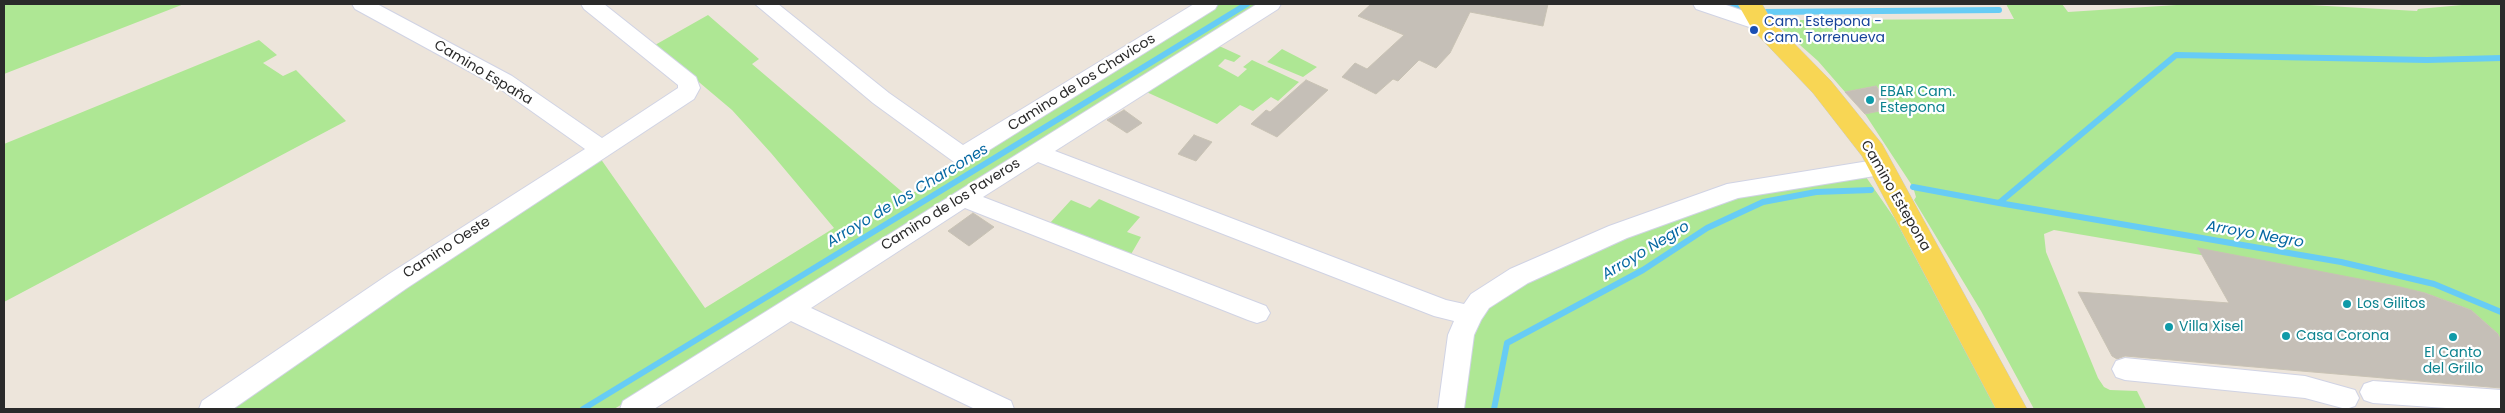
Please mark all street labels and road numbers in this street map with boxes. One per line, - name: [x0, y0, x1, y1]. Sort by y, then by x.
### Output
- street label: Camino de los Chavicos: [1005, 31, 1159, 135]
- street label: Camino España: [431, 37, 535, 109]
- street label: Camino Estepona: [1856, 138, 1934, 254]
- street label: Camino de los Paveros: [878, 155, 1024, 255]
- street label: Camino Oeste: [400, 214, 494, 282]

